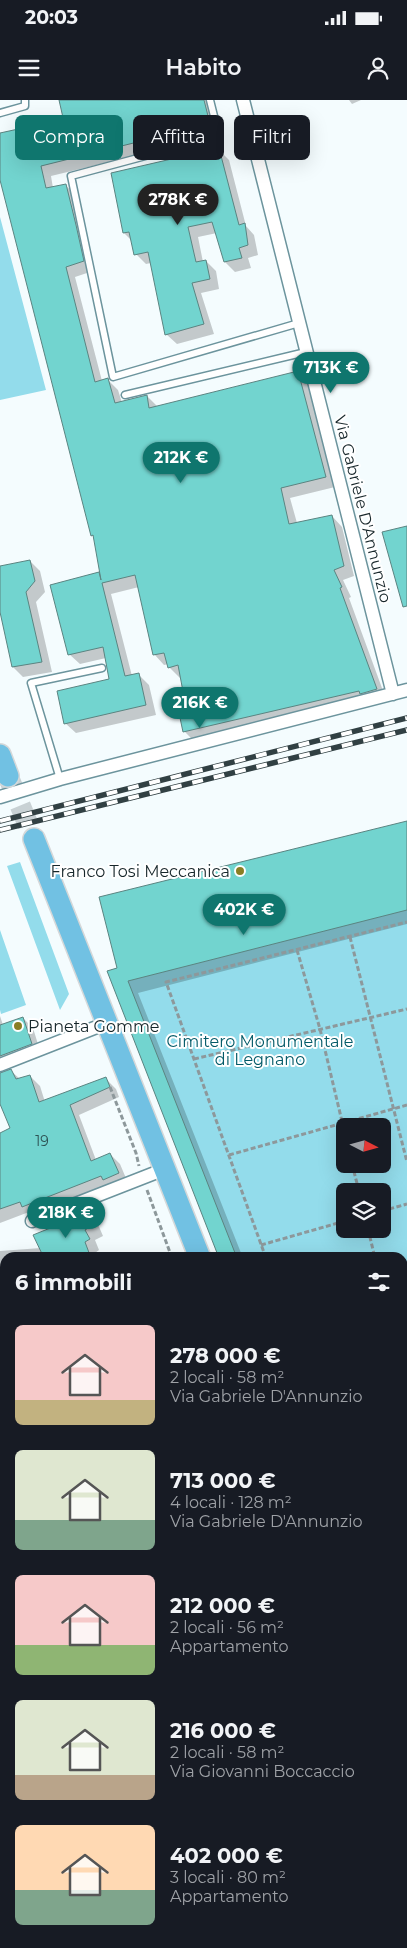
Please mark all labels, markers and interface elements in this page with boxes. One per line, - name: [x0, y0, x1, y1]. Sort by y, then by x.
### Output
- text: 20:03: [25, 6, 78, 29]
- icon: menu: [15, 54, 43, 82]
- text: Habito: [166, 54, 241, 81]
- icon: person: [364, 54, 392, 82]
- chip: Compra: [15, 115, 123, 160]
- chip: Affitta: [133, 115, 224, 160]
- chip: Filtri: [234, 115, 310, 160]
- pin: 278K €: [137, 184, 219, 226]
- text: 278K €: [149, 190, 208, 209]
- pin: 713K €: [290, 352, 372, 394]
- text: 713K €: [303, 358, 359, 377]
- street label: Via Gabriele D'Annunzio: [330, 413, 396, 605]
- pin: 212K €: [140, 442, 222, 484]
- text: 212K €: [154, 448, 208, 467]
- pin: 216K €: [159, 686, 241, 729]
- text: 216K €: [172, 693, 228, 712]
- place label: Franco Tosi Meccanica: [50, 862, 230, 881]
- marker: Franco Tosi Meccanica: [234, 865, 246, 877]
- pin: 402K €: [203, 894, 285, 936]
- text: 402K €: [214, 900, 274, 919]
- place label: Pianeta Gomme: [28, 1017, 160, 1036]
- marker: Pianeta Gomme: [12, 1020, 24, 1032]
- park label: Cimitero Monumentale di Legnano: [166, 1032, 354, 1069]
- north arrow: [336, 1118, 391, 1172]
- map controls: [336, 1118, 391, 1238]
- house number: 19: [35, 1132, 49, 1150]
- button: layers: [336, 1183, 391, 1238]
- pin: 218K €: [25, 1196, 107, 1239]
- text: 218K €: [38, 1203, 94, 1222]
- icon: filters: [365, 1268, 393, 1296]
- text: 6 immobili: [15, 1270, 132, 1295]
- text: 278 000 €: [170, 1343, 281, 1368]
- icon: home: [55, 1345, 115, 1405]
- text: 2 locali · 58 m²: [170, 1368, 284, 1387]
- text: Via Gabriele D'Annunzio: [170, 1387, 363, 1406]
- text: 713 000 €: [170, 1468, 276, 1493]
- icon: home: [55, 1470, 115, 1530]
- text: 4 locali · 128 m²: [170, 1493, 292, 1512]
- text: Via Gabriele D'Annunzio: [170, 1512, 363, 1531]
- text: 212 000 €: [170, 1593, 275, 1618]
- icon: home: [55, 1595, 115, 1655]
- text: 2 locali · 56 m²: [170, 1618, 284, 1637]
- text: Appartamento: [170, 1637, 289, 1656]
- text: 216 000 €: [170, 1718, 276, 1743]
- icon: home: [55, 1720, 115, 1780]
- text: 2 locali · 58 m²: [170, 1743, 284, 1762]
- text: Via Giovanni Boccaccio: [170, 1762, 355, 1781]
- text: 402 000 €: [170, 1843, 283, 1868]
- icon: home: [55, 1845, 115, 1905]
- text: 3 locali · 80 m²: [170, 1868, 286, 1887]
- text: Appartamento: [170, 1887, 289, 1906]

